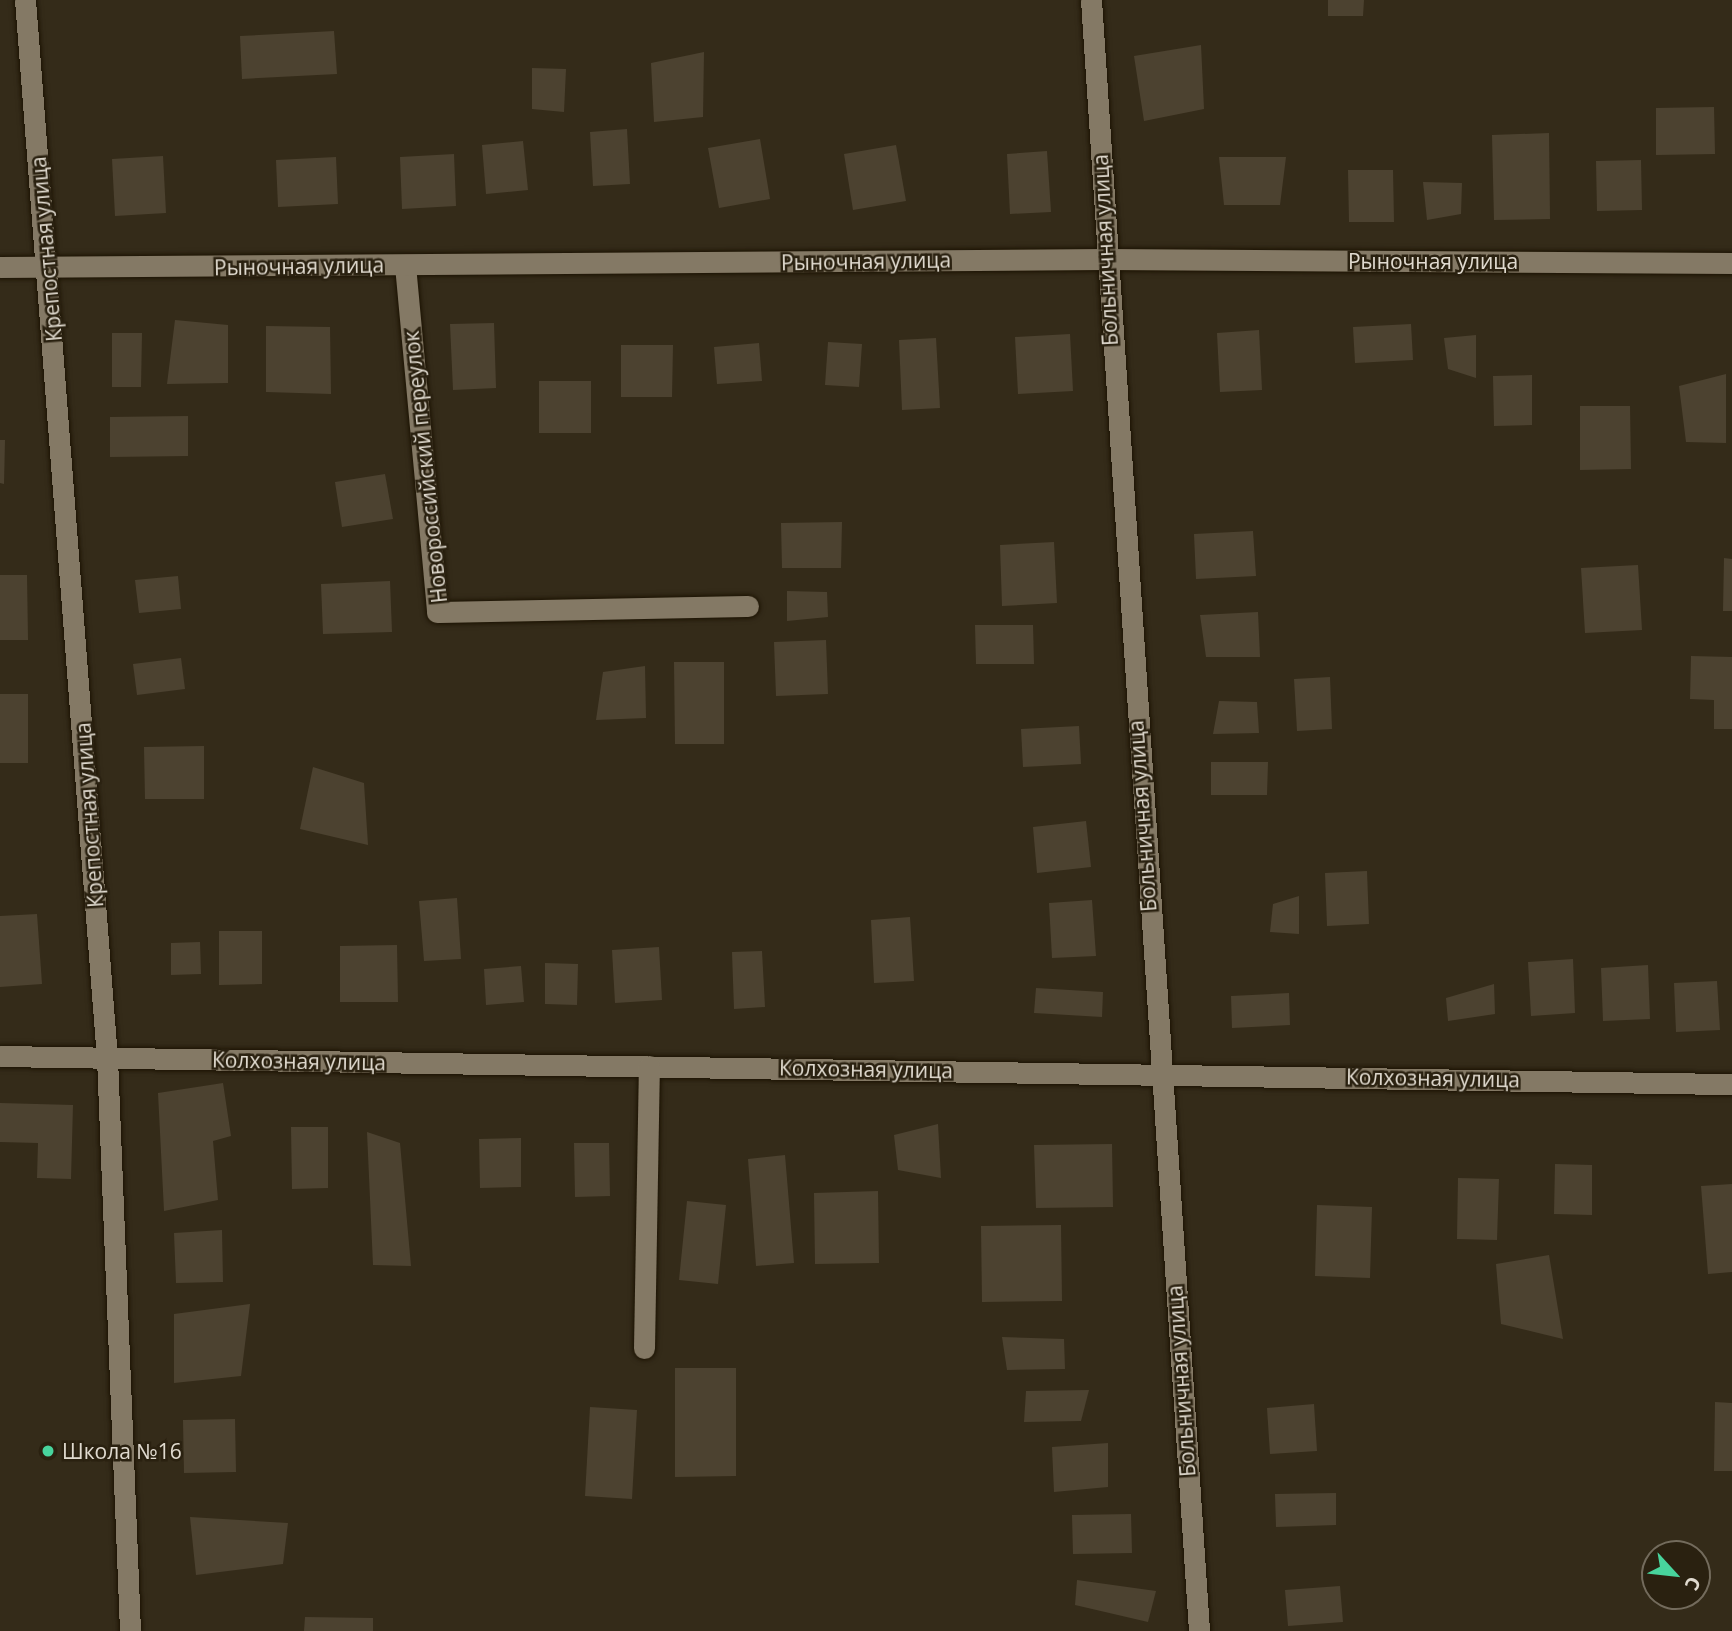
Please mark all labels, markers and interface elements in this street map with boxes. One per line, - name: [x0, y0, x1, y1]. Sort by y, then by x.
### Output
- street label: Больничная улица: [1087, 153, 1123, 347]
- street label: Крепостная улица: [25, 155, 67, 343]
- street label: Рыночная улица: [781, 247, 951, 275]
- street label: Рыночная улица: [1348, 248, 1518, 274]
- street label: Рыночная улица: [214, 252, 384, 280]
- street label: Новороссийский переулок: [398, 330, 452, 604]
- street label: Больничная улица: [1123, 719, 1161, 913]
- street label: Крепостная улица: [70, 721, 108, 909]
- street label: Колхозная улица: [212, 1047, 386, 1075]
- street label: Колхозная улица: [779, 1055, 953, 1083]
- street label: Колхозная улица: [1346, 1064, 1520, 1092]
- street label: Больничная улица: [1162, 1284, 1200, 1478]
- place label: Школа №16: [62, 1438, 182, 1464]
- marker: Школа №16: [40, 1443, 56, 1459]
- north arrow: [1641, 1540, 1711, 1610]
- text: С: [1679, 1572, 1707, 1595]

